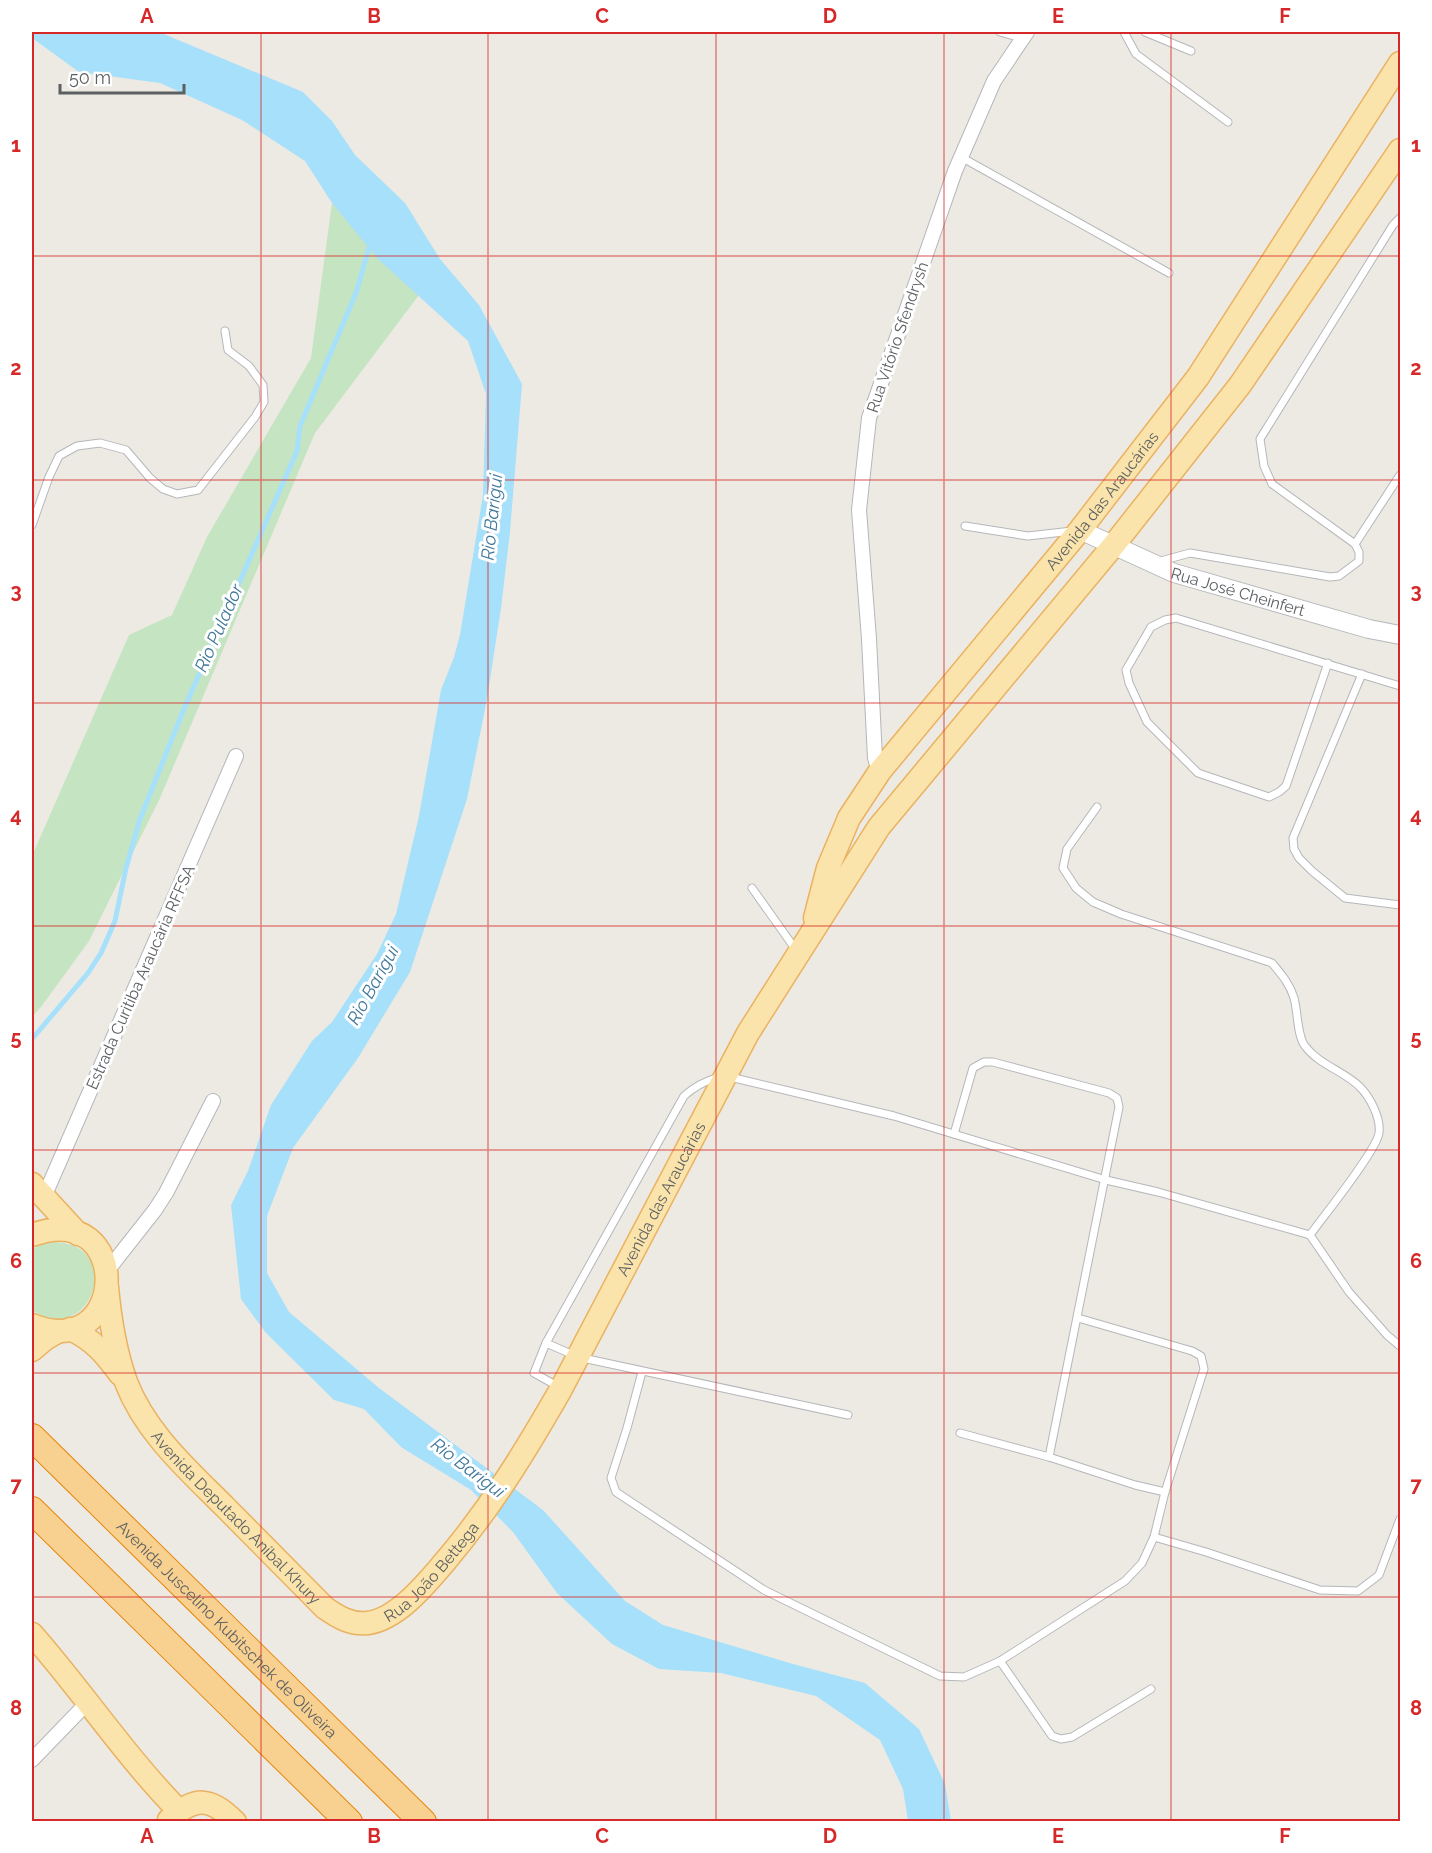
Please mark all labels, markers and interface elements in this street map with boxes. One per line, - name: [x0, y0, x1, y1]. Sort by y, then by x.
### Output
- text: A: [140, 4, 154, 28]
- text: B: [367, 4, 381, 28]
- text: C: [595, 4, 609, 28]
- text: D: [823, 4, 837, 28]
- text: E: [1052, 4, 1064, 28]
- text: F: [1279, 4, 1291, 28]
- scale bar: [60, 57, 184, 95]
- text: 50 m: [69, 67, 111, 88]
- text: 1: [11, 133, 21, 157]
- text: 1: [1411, 133, 1421, 157]
- street label: Rua Vitório Sfendrysh: [863, 259, 932, 415]
- text: 2: [10, 356, 22, 380]
- text: 2: [1410, 356, 1422, 380]
- street label: Avenida das Araucárias: [1042, 427, 1163, 574]
- water label: Rio Barigui: [477, 471, 507, 561]
- street label: Rua José Cheinfert: [1169, 564, 1308, 620]
- text: 3: [10, 579, 22, 603]
- text: 3: [1410, 579, 1422, 603]
- water label: Rio Pulador: [190, 580, 248, 675]
- text: 4: [10, 803, 22, 827]
- text: 4: [1410, 803, 1422, 827]
- street label: Estrada Curitiba Araucária RFFSA: [82, 862, 199, 1092]
- water label: Rio Barigui: [342, 941, 403, 1028]
- text: 5: [10, 1026, 22, 1050]
- text: 5: [1410, 1026, 1422, 1050]
- street label: Avenida das Araucárias: [613, 1119, 710, 1279]
- text: 6: [10, 1249, 22, 1273]
- text: 6: [1410, 1249, 1422, 1273]
- street label: Avenida Deputado Aníbal Khury: [147, 1427, 325, 1609]
- water label: Rio Barigui: [427, 1433, 510, 1503]
- text: 7: [10, 1473, 22, 1497]
- text: 7: [1410, 1473, 1422, 1497]
- street label: Avenida Juscelino Kubitschek de Oliveira: [113, 1517, 341, 1742]
- street label: Rua João Bettega: [381, 1519, 483, 1626]
- text: 8: [10, 1696, 22, 1720]
- text: 8: [1410, 1696, 1422, 1720]
- text: A: [140, 1824, 154, 1848]
- text: B: [367, 1824, 381, 1848]
- text: C: [595, 1824, 609, 1848]
- text: D: [823, 1824, 837, 1848]
- text: E: [1052, 1824, 1064, 1848]
- text: F: [1279, 1824, 1291, 1848]

